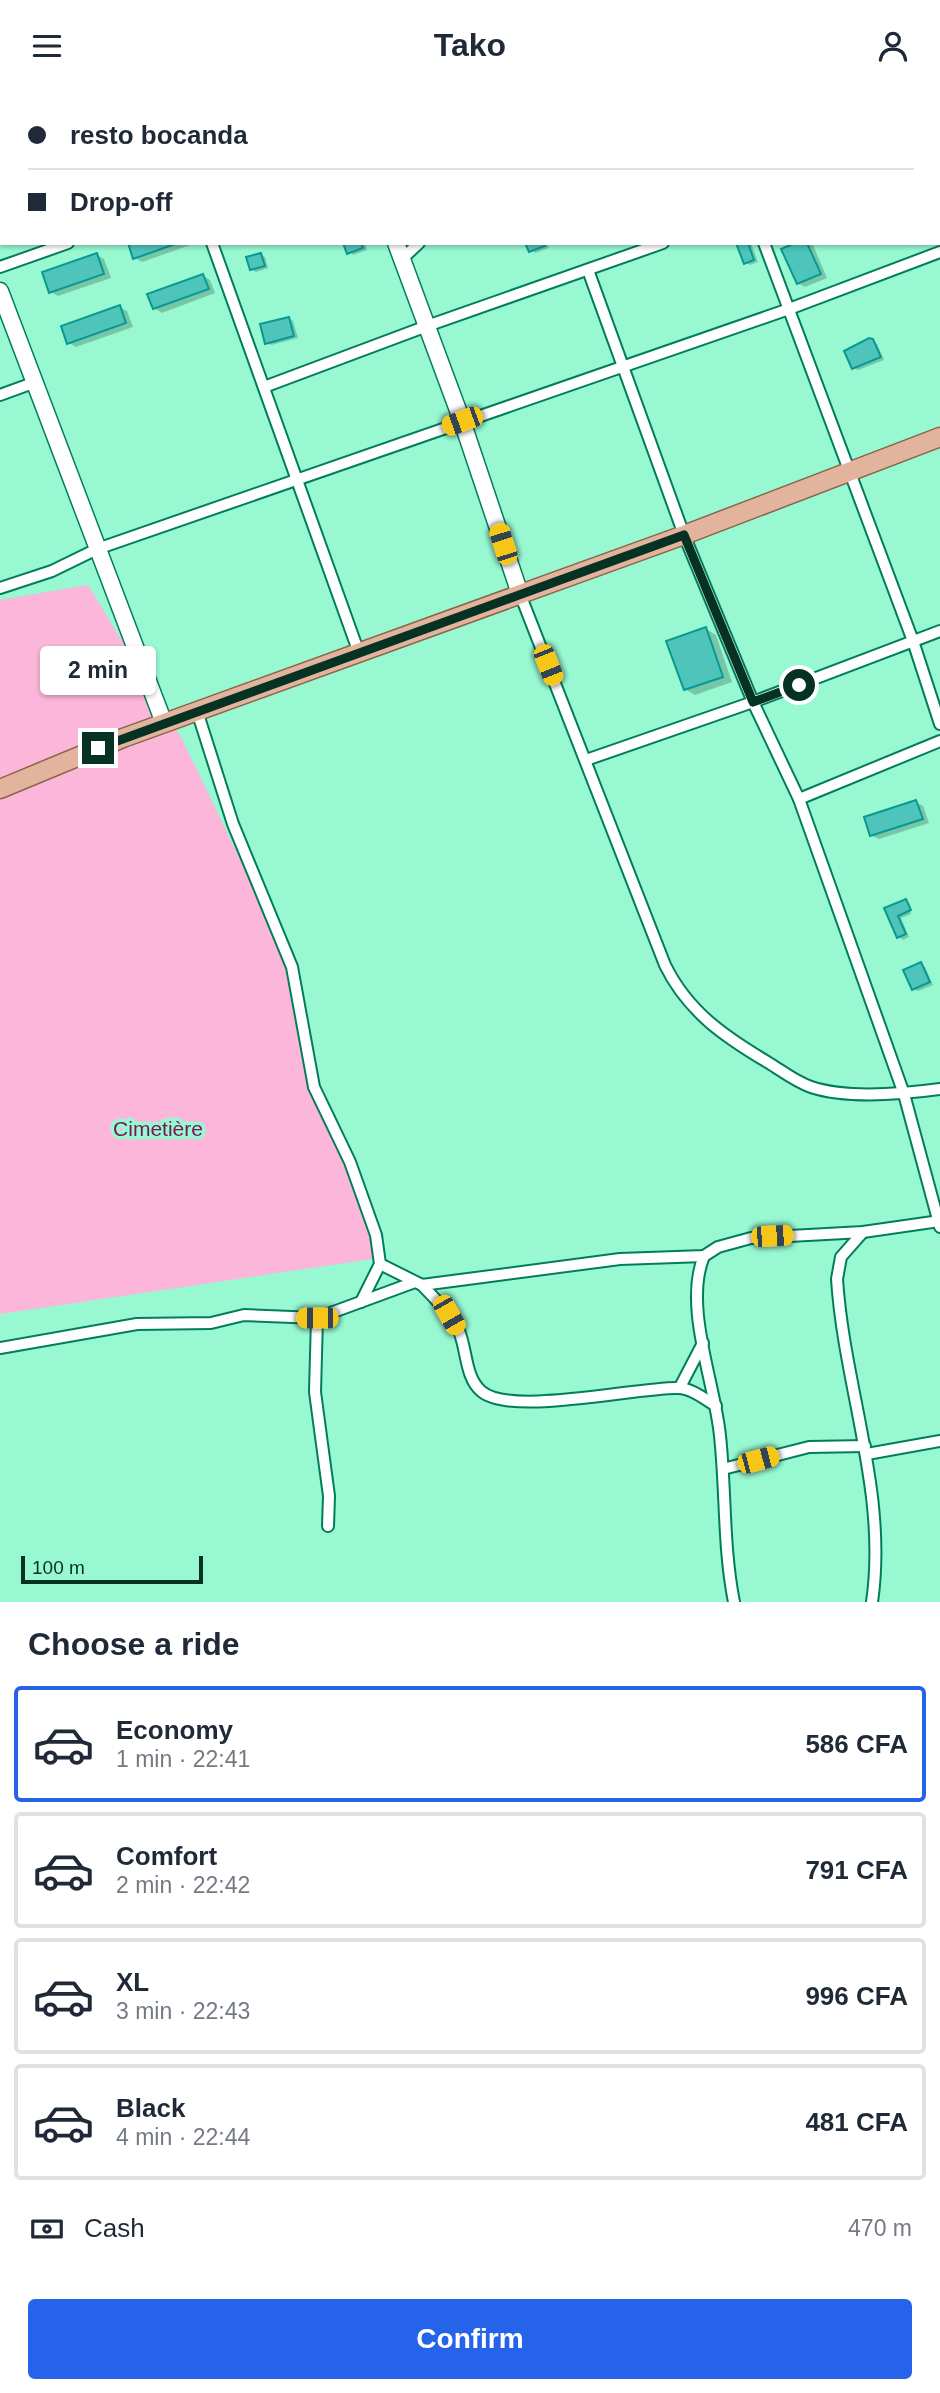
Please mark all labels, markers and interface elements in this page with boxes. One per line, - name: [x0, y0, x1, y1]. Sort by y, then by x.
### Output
- icon: menu: [28, 27, 66, 65]
- text: Tako: [434, 27, 506, 63]
- icon: person: [874, 27, 912, 65]
- text: resto bocanda: [70, 120, 248, 150]
- text: Drop-off: [70, 187, 173, 217]
- car: [439, 404, 486, 438]
- car: [487, 521, 520, 567]
- car: [531, 642, 566, 688]
- callout: 2 min: [40, 647, 156, 695]
- text: 2 min: [68, 657, 128, 683]
- route start: [783, 669, 815, 701]
- route end: [82, 732, 114, 764]
- park label: Cimetière: [113, 1117, 203, 1140]
- car: [751, 1224, 794, 1248]
- car: [430, 1292, 469, 1338]
- car: [297, 1308, 339, 1329]
- car: [735, 1444, 782, 1476]
- scale bar: [21, 1553, 203, 1585]
- text: 100 m: [32, 1557, 85, 1578]
- text: Choose a ride: [28, 1626, 240, 1662]
- icon: car: [32, 1713, 95, 1776]
- text: Economy: [116, 1715, 233, 1745]
- text: 586 CFA: [805, 1729, 908, 1759]
- text: 1 min · 22:41: [116, 1746, 250, 1772]
- icon: car: [32, 1839, 95, 1902]
- text: Comfort: [116, 1841, 217, 1871]
- text: 791 CFA: [805, 1855, 908, 1885]
- text: 2 min · 22:42: [116, 1872, 250, 1898]
- icon: car: [32, 1965, 95, 2028]
- text: XL: [116, 1967, 149, 1997]
- text: 996 CFA: [805, 1981, 908, 2011]
- text: 3 min · 22:43: [116, 1998, 250, 2024]
- icon: car: [32, 2091, 95, 2154]
- text: Black: [116, 2093, 185, 2123]
- text: 481 CFA: [805, 2107, 908, 2137]
- text: 4 min · 22:44: [116, 2124, 250, 2150]
- icon: cash: [28, 2210, 66, 2248]
- text: Cash: [84, 2213, 145, 2243]
- text: 470 m: [848, 2215, 912, 2241]
- button: Confirm: [28, 2299, 912, 2379]

